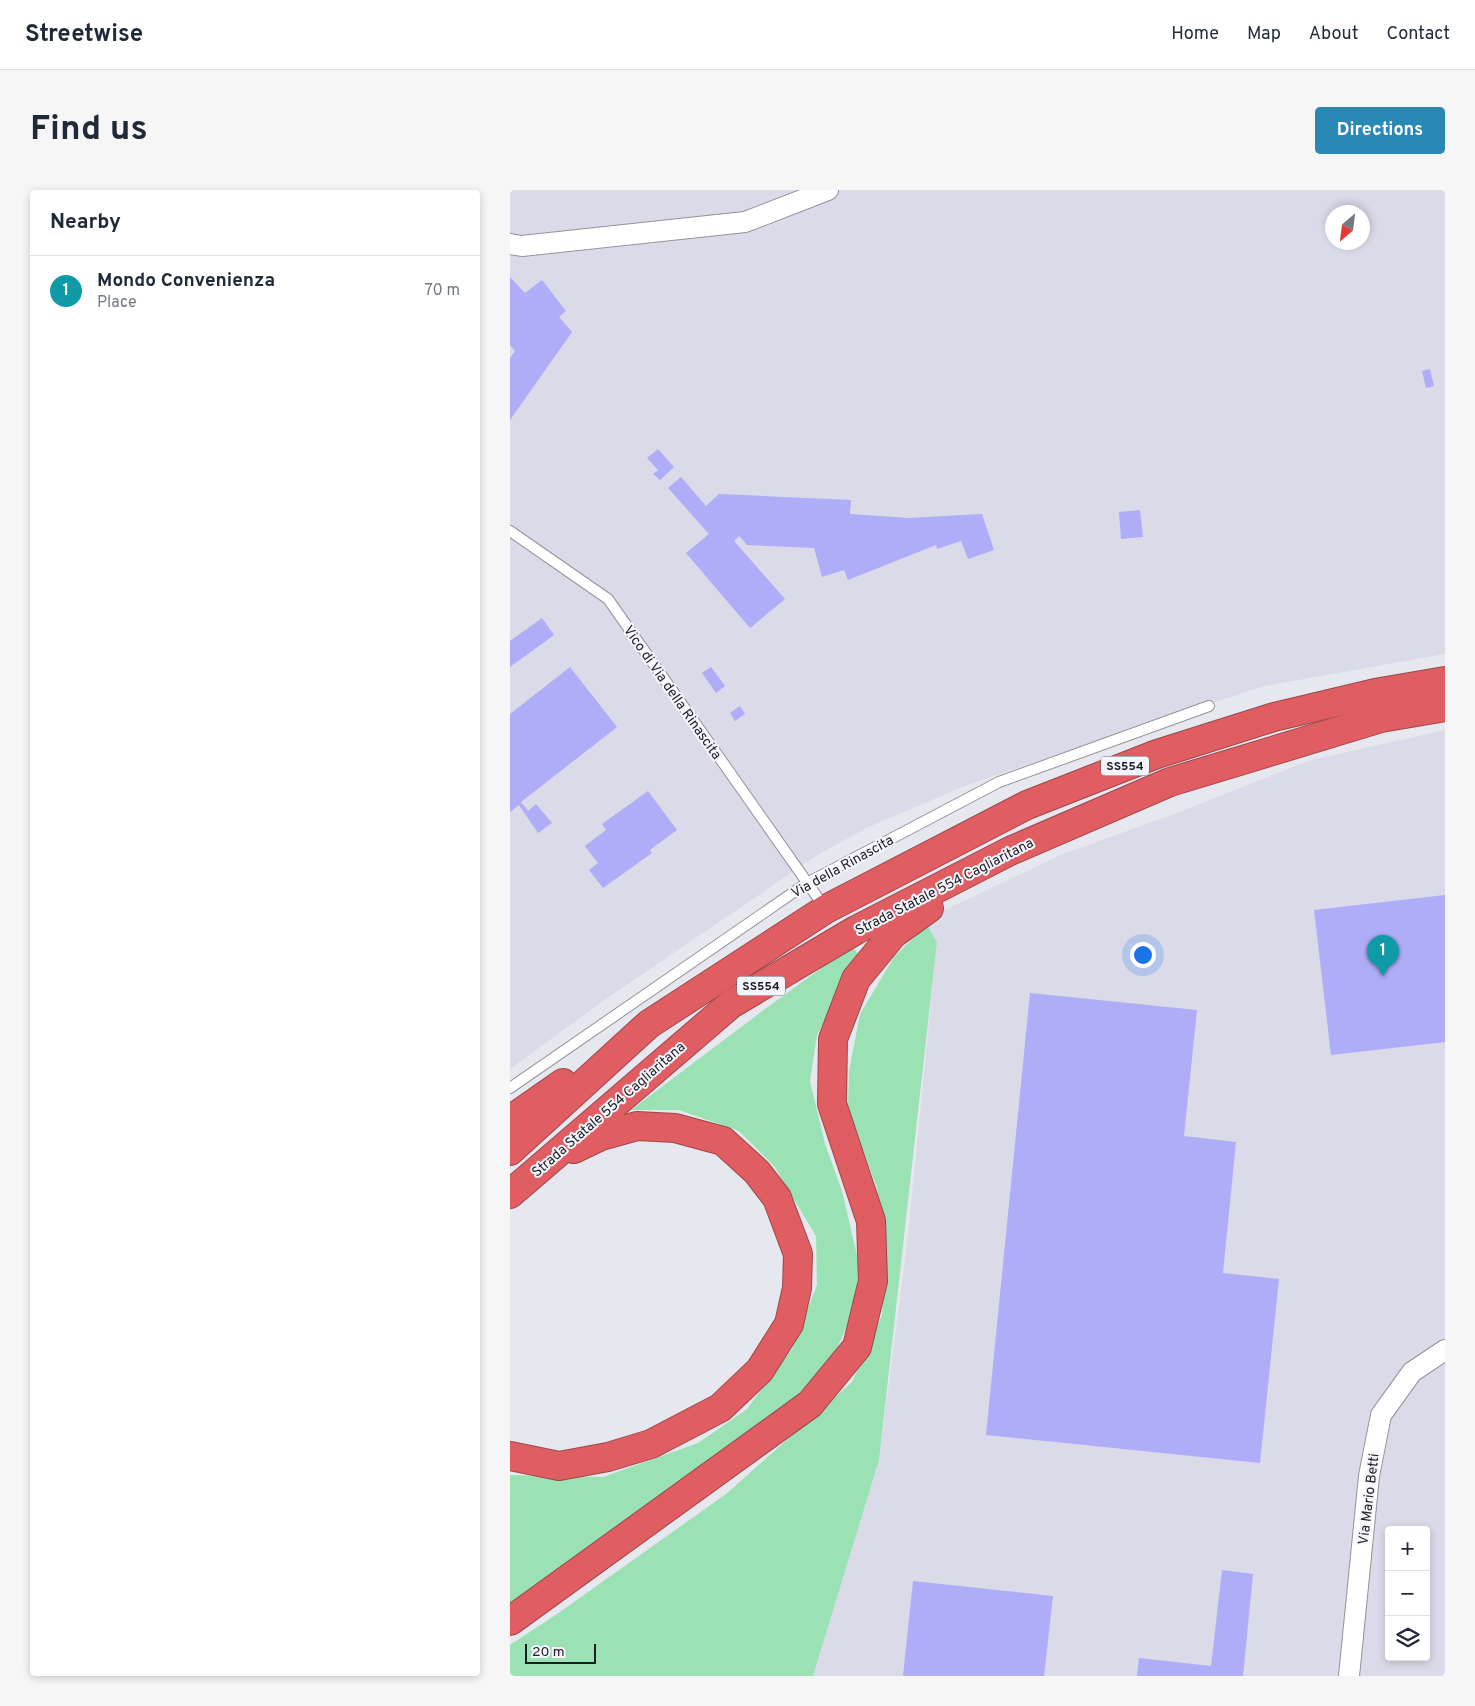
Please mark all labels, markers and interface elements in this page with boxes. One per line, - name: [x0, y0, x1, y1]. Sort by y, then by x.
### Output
- text: Streetwise: [25, 20, 143, 50]
- text: Home: [1171, 23, 1219, 46]
- text: Map: [1247, 23, 1281, 46]
- text: About: [1309, 23, 1358, 46]
- text: Contact: [1386, 23, 1450, 46]
- button: Directions: [1315, 107, 1445, 154]
- text: Find us: [30, 108, 148, 152]
- north arrow: [1325, 205, 1370, 250]
- text: Nearby: [50, 209, 121, 236]
- text: Mondo Convenienza: [97, 269, 275, 293]
- text: 1: [63, 281, 69, 301]
- text: 70 m: [425, 281, 460, 301]
- text: Place: [97, 293, 137, 313]
- street label: Vico di Via della Rinascita: [619, 623, 724, 763]
- road number: SS554: [1101, 756, 1149, 776]
- street label: Via della Rinascita: [789, 832, 897, 902]
- street label: Strada Statale 554 Cagliaritana: [853, 835, 1037, 940]
- pin: 1: [1367, 935, 1399, 976]
- your location: [1130, 942, 1156, 968]
- road number: SS554: [737, 976, 785, 996]
- street label: Strada Statale 554 Cagliaritana: [529, 1039, 689, 1181]
- street label: Via Mario Betti: [1355, 1452, 1384, 1546]
- map controls: [1385, 1526, 1430, 1661]
- button: +: [1385, 1526, 1430, 1571]
- button: −: [1385, 1571, 1430, 1616]
- button: layers: [1385, 1616, 1430, 1661]
- scale bar: [525, 1641, 596, 1664]
- text: 20 m: [532, 1644, 565, 1661]

